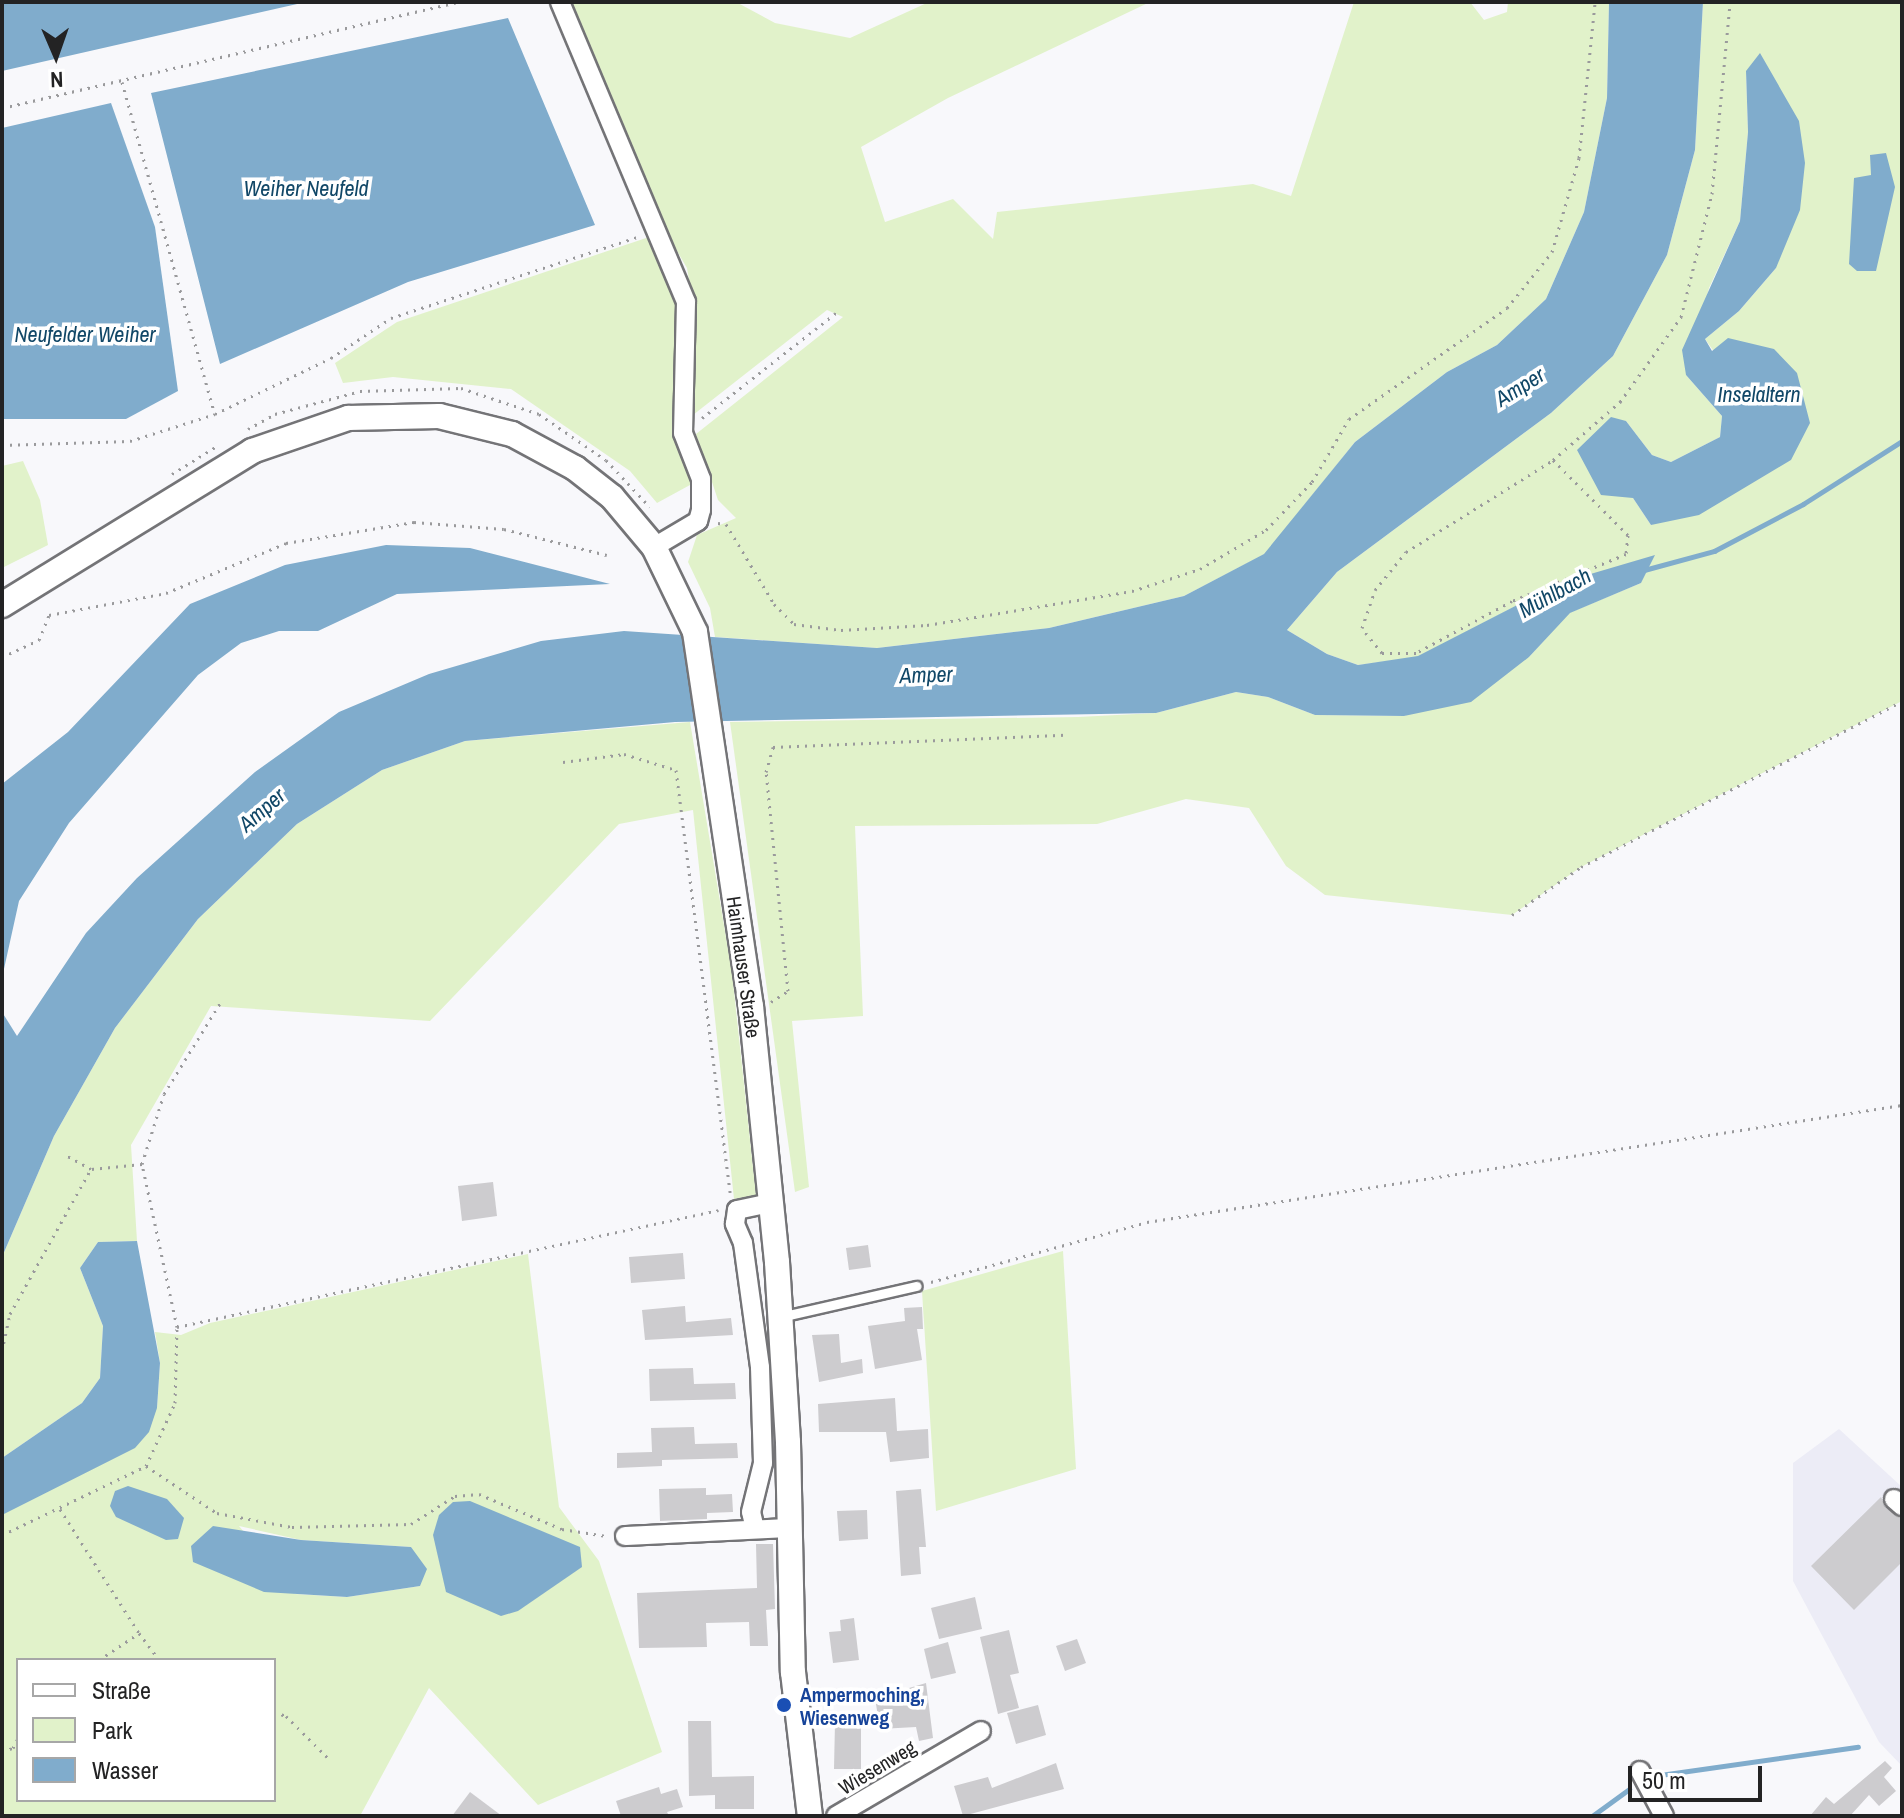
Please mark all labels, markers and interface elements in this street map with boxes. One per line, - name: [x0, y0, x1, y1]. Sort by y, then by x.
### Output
- north arrow: [16, 16, 96, 96]
- text: N: [50, 65, 64, 95]
- water label: Weiher Neufeld: [244, 176, 368, 202]
- water label: Neufelder Weiher: [15, 322, 155, 348]
- water label: Amper: [1490, 362, 1550, 412]
- water label: Inselaltern: [1717, 382, 1801, 408]
- water label: Mühlbach: [1514, 562, 1596, 624]
- water label: Amper: [899, 661, 953, 689]
- water label: Amper: [233, 783, 291, 837]
- street label: Haimhauser Straße: [722, 894, 766, 1040]
- legend: [16, 1658, 276, 1802]
- text: Straße: [92, 1674, 151, 1706]
- place label: Ampermoching, Wiesenweg: [800, 1682, 925, 1729]
- marker: Ampermoching, Wiesenweg: [775, 1696, 793, 1714]
- text: Park: [92, 1714, 132, 1746]
- street label: Wiesenweg: [834, 1735, 920, 1799]
- scale bar: [1632, 1750, 1766, 1800]
- text: Wasser: [92, 1754, 158, 1786]
- text: 50 m: [1642, 1764, 1686, 1796]

